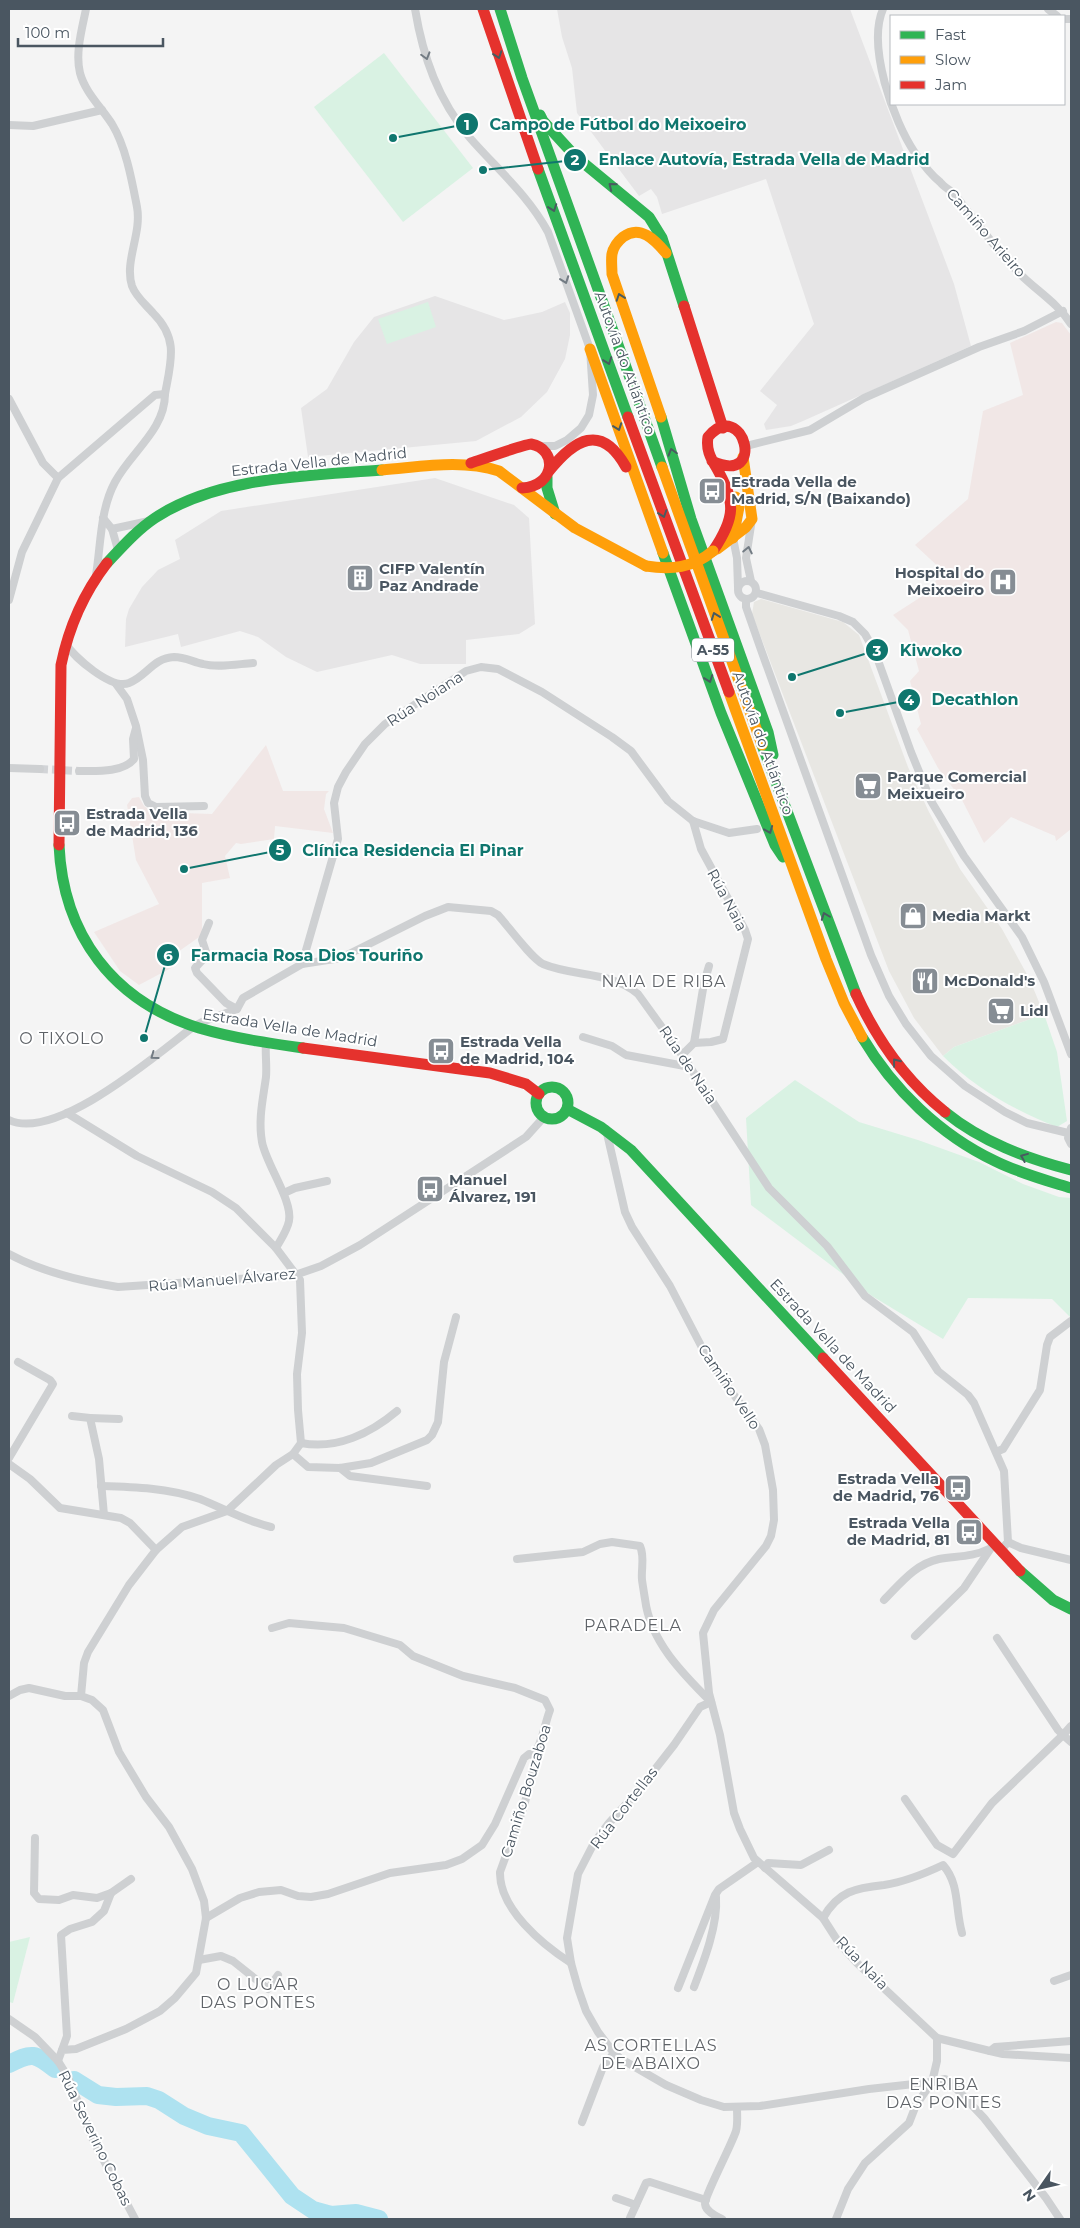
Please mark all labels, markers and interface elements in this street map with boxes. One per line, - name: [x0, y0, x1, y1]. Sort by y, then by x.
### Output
- scale bar: [18, 15, 162, 47]
- legend: [890, 15, 1065, 105]
- text: 100 m: [25, 23, 70, 42]
- text: Fast: [935, 25, 966, 44]
- one-way arrow: [492, 50, 502, 59]
- text: Slow: [935, 50, 971, 69]
- one-way arrow: [420, 52, 430, 60]
- text: Jam: [934, 75, 967, 94]
- callout: Campo de Fútbol do Meixoeiro: [455, 109, 757, 140]
- text: 1: [464, 115, 470, 134]
- text: Campo de Fútbol do Meixoeiro: [490, 115, 746, 134]
- callout: Enlace Autovía, Estrada Vella de Madrid: [563, 144, 939, 175]
- text: 2: [571, 150, 580, 169]
- text: Enlace Autovía, Estrada Vella de Madrid: [598, 150, 930, 169]
- one-way arrow: [608, 182, 617, 191]
- street label: Camiño Arieiro: [943, 184, 1030, 281]
- one-way arrow: [547, 203, 557, 212]
- one-way arrow: [559, 275, 569, 284]
- street label: Autovía do Atlántico: [591, 288, 660, 437]
- one-way arrow: [616, 294, 626, 302]
- one-way arrow: [602, 356, 612, 365]
- one-way arrow: [612, 423, 622, 431]
- street label: Estrada Vella de Madrid: [230, 443, 408, 480]
- one-way arrow: [667, 448, 677, 456]
- place label: Estrada Vella de Madrid, S/N (Baixando): [731, 472, 911, 508]
- bus stop icon: Estrada Vella de Madrid, S/N (Baixando): [697, 476, 727, 506]
- one-way arrow: [657, 509, 667, 518]
- one-way arrow: [742, 546, 753, 555]
- place label: CIFP Valentín Paz Andrade: [379, 559, 485, 595]
- building icon: CIFP Valentín Paz Andrade: [345, 563, 375, 593]
- place label: Hospital do Meixoeiro: [895, 563, 984, 599]
- hospital icon: Hospital do Meixoeiro: [988, 567, 1018, 597]
- one-way arrow: [711, 612, 721, 620]
- callout: Kiwoko: [865, 635, 972, 666]
- road number: A-55: [692, 638, 734, 662]
- text: 3: [872, 641, 882, 660]
- text: Kiwoko: [900, 641, 962, 660]
- street label: Rúa Noiana: [383, 667, 466, 730]
- street label: Autovía do Atlántico: [729, 668, 798, 817]
- one-way arrow: [703, 674, 713, 683]
- callout: Decathlon: [897, 684, 1029, 715]
- text: 4: [904, 690, 915, 709]
- text: Decathlon: [931, 690, 1019, 709]
- place label: Parque Comercial Meixueiro: [887, 767, 1027, 803]
- supermarket icon: Parque Comercial Meixueiro: [853, 771, 883, 801]
- place label: Estrada Vella de Madrid, 136: [86, 804, 198, 840]
- bus stop icon: Estrada Vella de Madrid, 136: [52, 808, 82, 838]
- one-way arrow: [762, 825, 773, 834]
- callout: Clínica Residencia El Pinar: [267, 835, 534, 866]
- text: 5: [276, 840, 285, 859]
- text: Clínica Residencia El Pinar: [302, 841, 524, 860]
- street label: Rúa Naia: [703, 865, 752, 934]
- shop icon: Media Markt: [898, 901, 928, 931]
- place label: Media Markt: [932, 906, 1031, 925]
- one-way arrow: [821, 912, 831, 921]
- callout: Farmacia Rosa Dios Touriño: [155, 940, 433, 971]
- text: 6: [163, 946, 173, 965]
- text: Farmacia Rosa Dios Touriño: [191, 946, 423, 965]
- restaurant icon: McDonald's: [910, 966, 940, 996]
- place label: McDonald's: [944, 971, 1035, 990]
- district label: NAIA DE RIBA: [602, 972, 726, 991]
- supermarket icon: Lidl: [986, 996, 1016, 1026]
- place label: Lidl: [1020, 1001, 1048, 1020]
- street label: Estrada Vella de Madrid: [201, 1004, 379, 1051]
- street label: Rúa de Naia: [655, 1022, 722, 1108]
- district label: O TIXOLO: [19, 1029, 105, 1048]
- place label: Estrada Vella de Madrid, 104: [460, 1032, 575, 1068]
- bus stop icon: Estrada Vella de Madrid, 104: [426, 1036, 456, 1066]
- one-way arrow: [150, 1050, 160, 1059]
- one-way arrow: [893, 1059, 901, 1068]
- one-way arrow: [1020, 1153, 1029, 1163]
- place label: Manuel Álvarez, 191: [448, 1170, 536, 1206]
- bus stop icon: Manuel Álvarez, 191: [415, 1174, 445, 1204]
- street label: Rúa Manuel Álvarez: [147, 1264, 297, 1295]
- street label: Estrada Vella de Madrid: [766, 1275, 901, 1417]
- street label: Camiño Vello: [694, 1340, 765, 1433]
- place label: Estrada Vella de Madrid, 76: [833, 1469, 939, 1505]
- bus stop icon: Estrada Vella de Madrid, 76: [943, 1473, 973, 1503]
- place label: Estrada Vella de Madrid, 81: [847, 1513, 950, 1549]
- bus stop icon: Estrada Vella de Madrid, 81: [954, 1517, 984, 1547]
- district label: PARADELA: [584, 1616, 682, 1635]
- street label: Camiño Bouzaboa: [496, 1722, 555, 1860]
- street label: Rúa Cortellas: [586, 1763, 661, 1852]
- street label: Rúa Naia: [832, 1932, 893, 1994]
- district label: O LUGAR DAS PONTES: [200, 1975, 316, 2012]
- district label: AS CORTELLAS DE ABAIXO: [584, 2036, 718, 2073]
- street label: Rúa Severino Cobas: [54, 2067, 136, 2209]
- district label: ENRIBA DAS PONTES: [886, 2075, 1002, 2112]
- north arrow: [1015, 2163, 1065, 2213]
- text: N: [1019, 2186, 1040, 2205]

